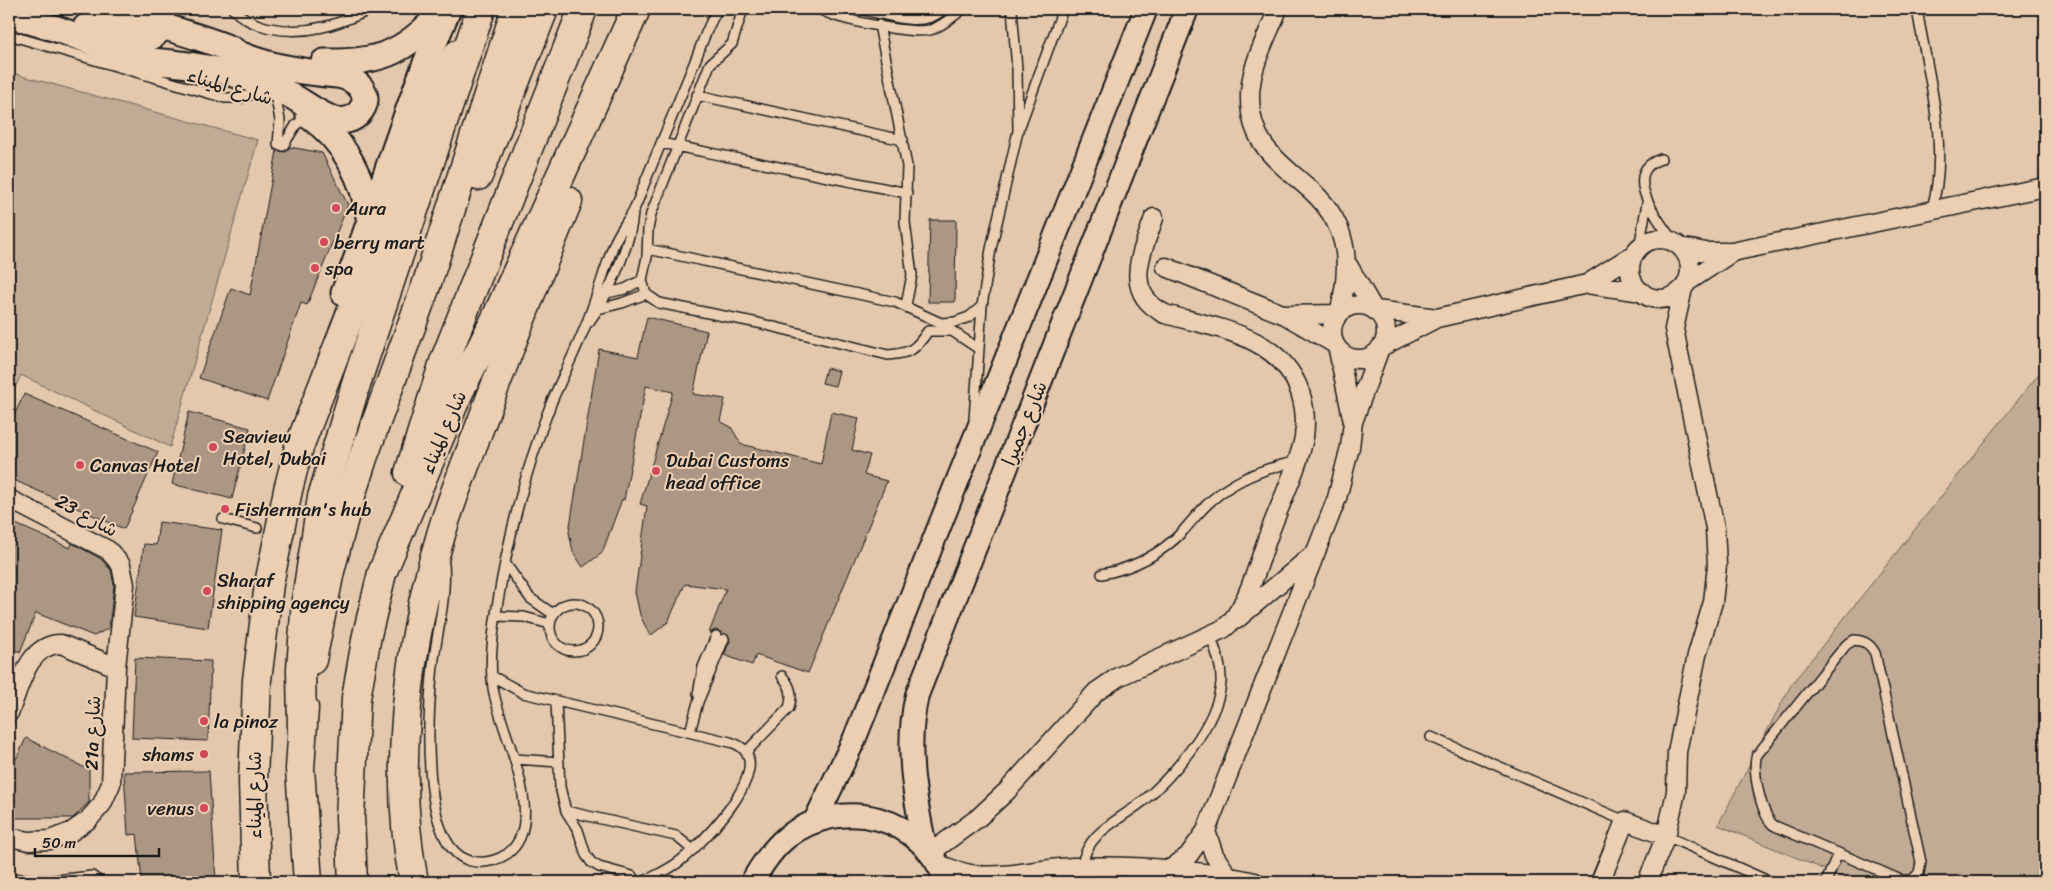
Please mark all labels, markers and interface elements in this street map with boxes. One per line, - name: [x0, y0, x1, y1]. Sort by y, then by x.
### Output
- street label: شارع الميناء: [183, 59, 277, 114]
- place label: Aura: [345, 192, 386, 225]
- marker: Aura: [330, 202, 342, 214]
- place label: berry mart: [334, 226, 425, 259]
- marker: berry mart: [318, 236, 330, 248]
- place label: spa: [324, 252, 354, 285]
- marker: spa: [309, 262, 321, 274]
- street label: شارع جميرا: [992, 376, 1056, 471]
- street label: شارع الميناء: [411, 385, 476, 479]
- place label: Seaview Hotel, Dubai: [223, 420, 327, 475]
- marker: Seaview Hotel, Dubai: [207, 441, 219, 453]
- place label: Dubai Customs head office: [665, 444, 789, 499]
- place label: Canvas Hotel: [90, 449, 200, 482]
- marker: Canvas Hotel: [74, 459, 86, 471]
- marker: Dubai Customs head office: [650, 465, 662, 477]
- street label: شارع 23: [49, 485, 124, 546]
- place label: Fisherman's hub: [235, 493, 371, 526]
- marker: Fisherman's hub: [219, 503, 231, 515]
- place label: Sharaf shipping agency: [216, 564, 350, 619]
- marker: Sharaf shipping agency: [201, 585, 213, 597]
- street label: 21a شارع: [75, 695, 110, 771]
- place label: la pinoz: [214, 705, 279, 738]
- marker: la pinoz: [198, 715, 210, 727]
- place label: shams: [141, 738, 194, 771]
- marker: shams: [198, 748, 210, 760]
- street label: شارع الميناء: [238, 751, 271, 839]
- place label: venus: [147, 792, 194, 825]
- marker: venus: [198, 802, 210, 814]
- scale bar: [35, 826, 159, 858]
- text: 50 m: [42, 830, 77, 856]

